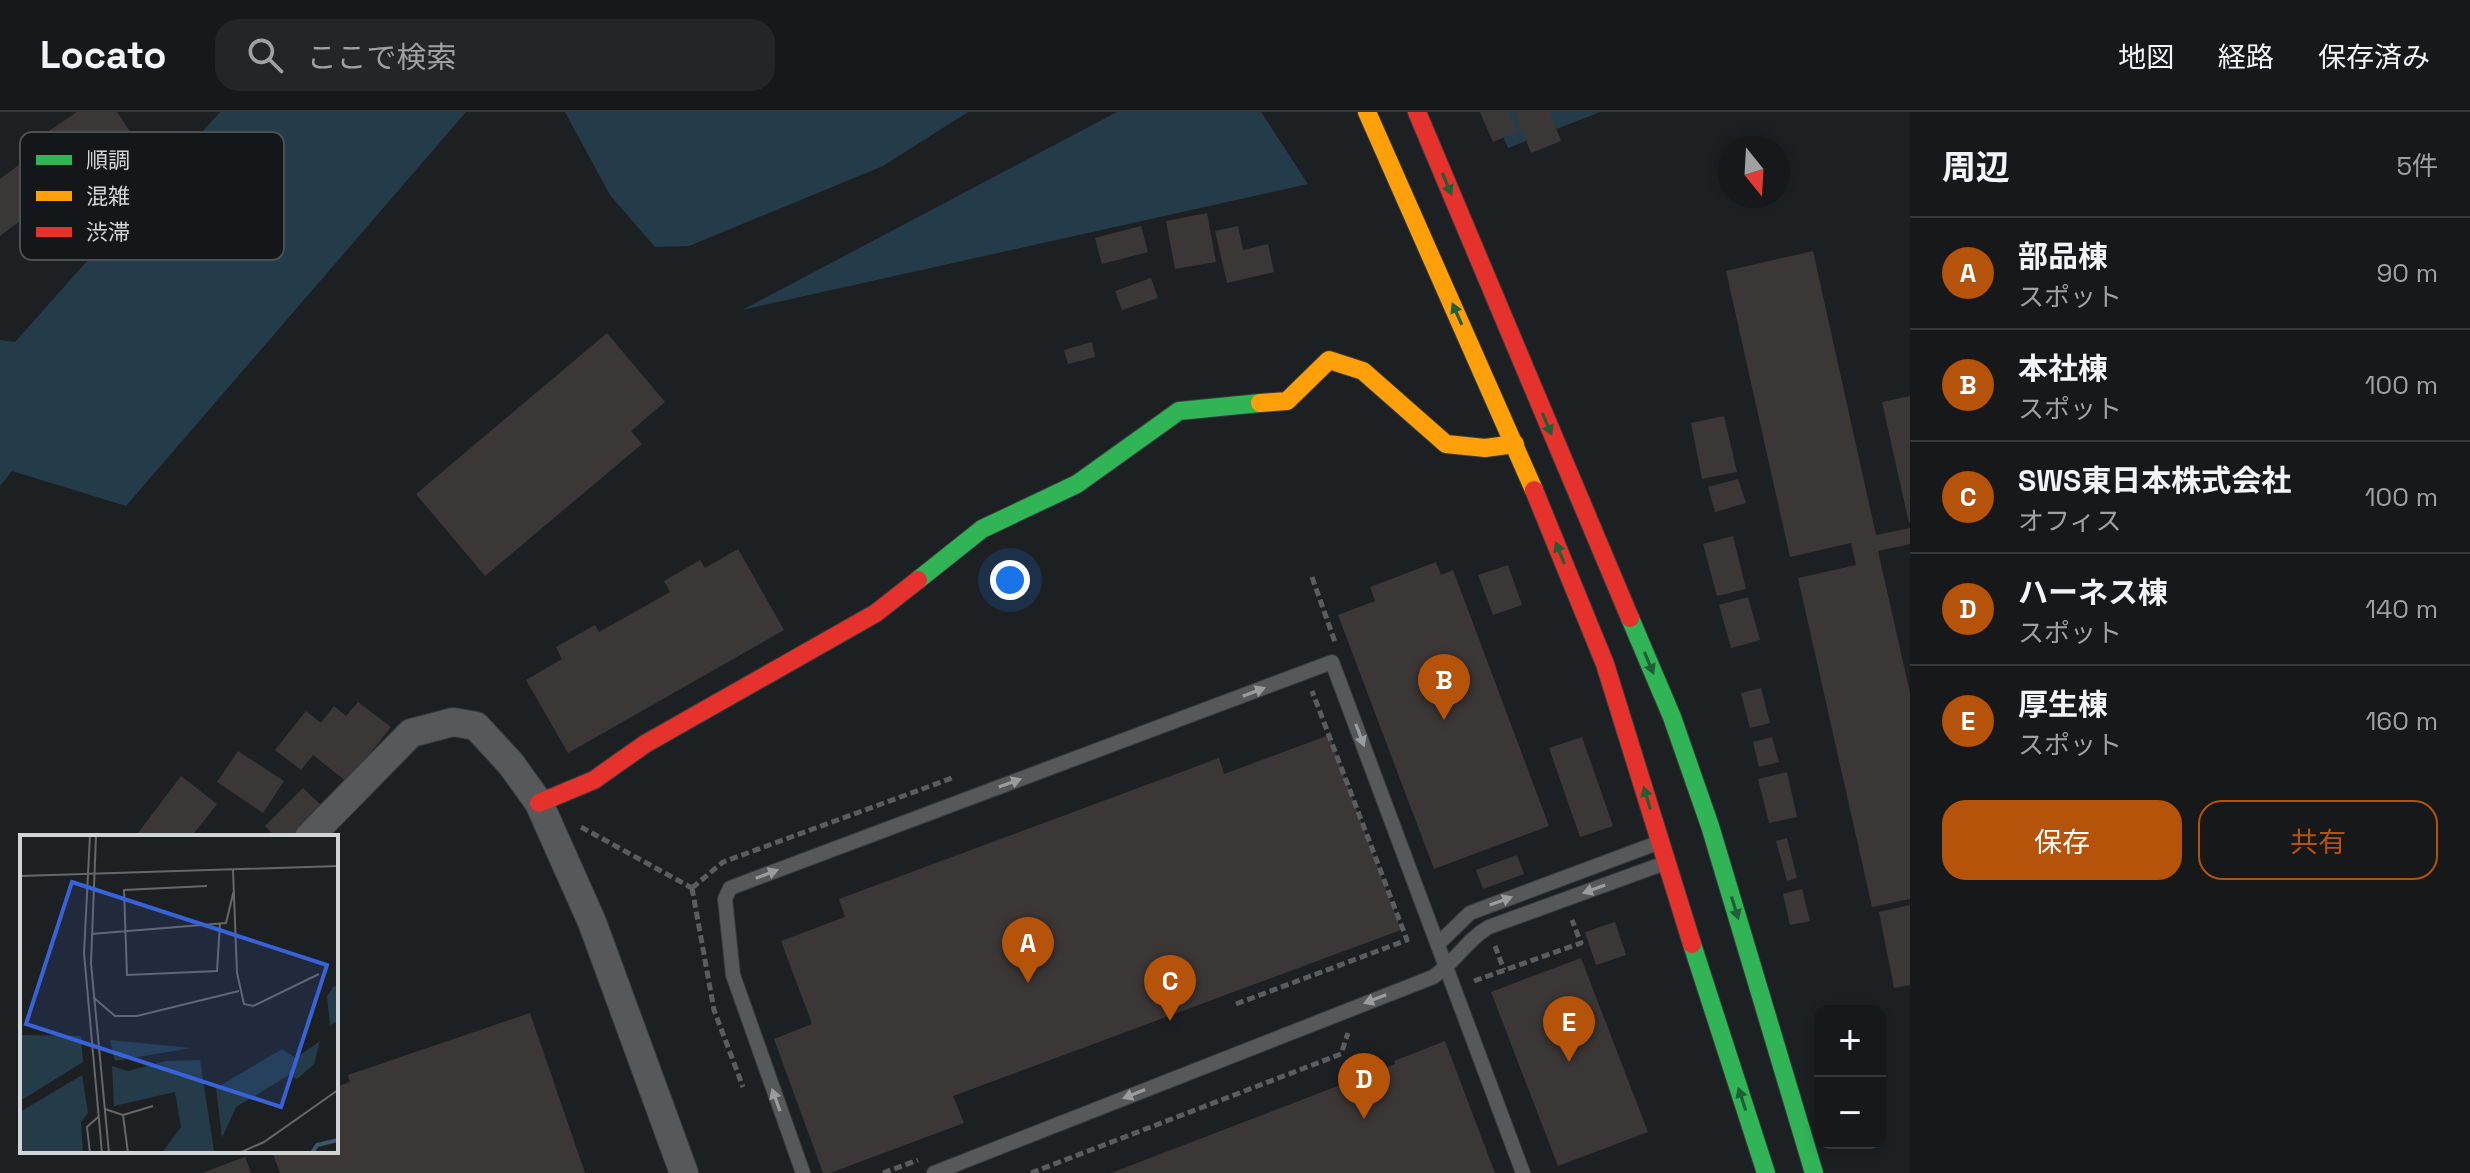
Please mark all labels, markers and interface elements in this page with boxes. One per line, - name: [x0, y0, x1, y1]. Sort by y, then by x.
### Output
- search box: [215, 19, 775, 91]
- text: Locato: [40, 31, 167, 79]
- icon: search: [243, 33, 287, 77]
- text: ここで検索: [307, 38, 457, 77]
- text: 地図: [2118, 39, 2174, 75]
- text: 経路: [2218, 39, 2274, 75]
- text: 保存済み: [2318, 39, 2430, 75]
- legend: [20, 132, 284, 260]
- north arrow: [1718, 136, 1790, 208]
- text: 順調: [86, 146, 130, 174]
- text: 周辺: [1942, 146, 2010, 189]
- text: 5件: [2396, 149, 2438, 183]
- one-way arrow: [1440, 172, 1453, 196]
- text: 混雑: [86, 182, 130, 210]
- text: 渋滞: [86, 218, 130, 246]
- text: 部品棟: [2018, 237, 2108, 276]
- text: A: [1960, 256, 1976, 290]
- text: 90 m: [2376, 256, 2438, 290]
- text: スポット: [2018, 280, 2122, 314]
- one-way arrow: [1450, 302, 1463, 326]
- text: 本社棟: [2018, 349, 2108, 388]
- text: B: [1959, 368, 1977, 402]
- text: 100 m: [2365, 368, 2438, 402]
- text: スポット: [2018, 392, 2122, 426]
- one-way arrow: [1541, 412, 1554, 436]
- text: SWS東日本株式会社: [2018, 461, 2291, 500]
- text: C: [1960, 480, 1976, 514]
- text: 100 m: [2365, 480, 2438, 514]
- text: オフィス: [2018, 504, 2121, 538]
- one-way arrow: [1553, 541, 1566, 565]
- your location: [990, 560, 1030, 600]
- text: ハーネス棟: [2018, 573, 2168, 612]
- text: D: [1959, 592, 1977, 626]
- text: 140 m: [2365, 592, 2438, 626]
- text: スポット: [2018, 616, 2122, 650]
- one-way arrow: [1642, 651, 1655, 675]
- pin: B: [1418, 654, 1470, 720]
- one-way arrow: [1242, 685, 1266, 698]
- text: 厚生棟: [2018, 685, 2108, 724]
- text: E: [1961, 704, 1975, 738]
- text: 160 m: [2366, 704, 2438, 738]
- one-way arrow: [1354, 723, 1367, 747]
- text: スポット: [2018, 728, 2122, 762]
- one-way arrow: [998, 776, 1022, 789]
- one-way arrow: [1640, 785, 1653, 809]
- button: 保存: [1942, 800, 2182, 880]
- button: 共有: [2198, 800, 2438, 880]
- inset map: [20, 835, 338, 1153]
- one-way arrow: [755, 867, 779, 880]
- one-way arrow: [1581, 883, 1605, 896]
- one-way arrow: [1489, 894, 1513, 907]
- one-way arrow: [1729, 897, 1742, 921]
- pin: A: [1002, 917, 1054, 983]
- pin: C: [1144, 955, 1196, 1021]
- one-way arrow: [1363, 993, 1387, 1006]
- pin: E: [1543, 996, 1595, 1062]
- map controls: [1814, 1005, 1886, 1149]
- button: +: [1814, 1005, 1886, 1077]
- pin: D: [1338, 1053, 1390, 1119]
- button: −: [1814, 1077, 1886, 1149]
- one-way arrow: [770, 1087, 782, 1111]
- one-way arrow: [1735, 1087, 1748, 1111]
- one-way arrow: [1122, 1088, 1146, 1101]

